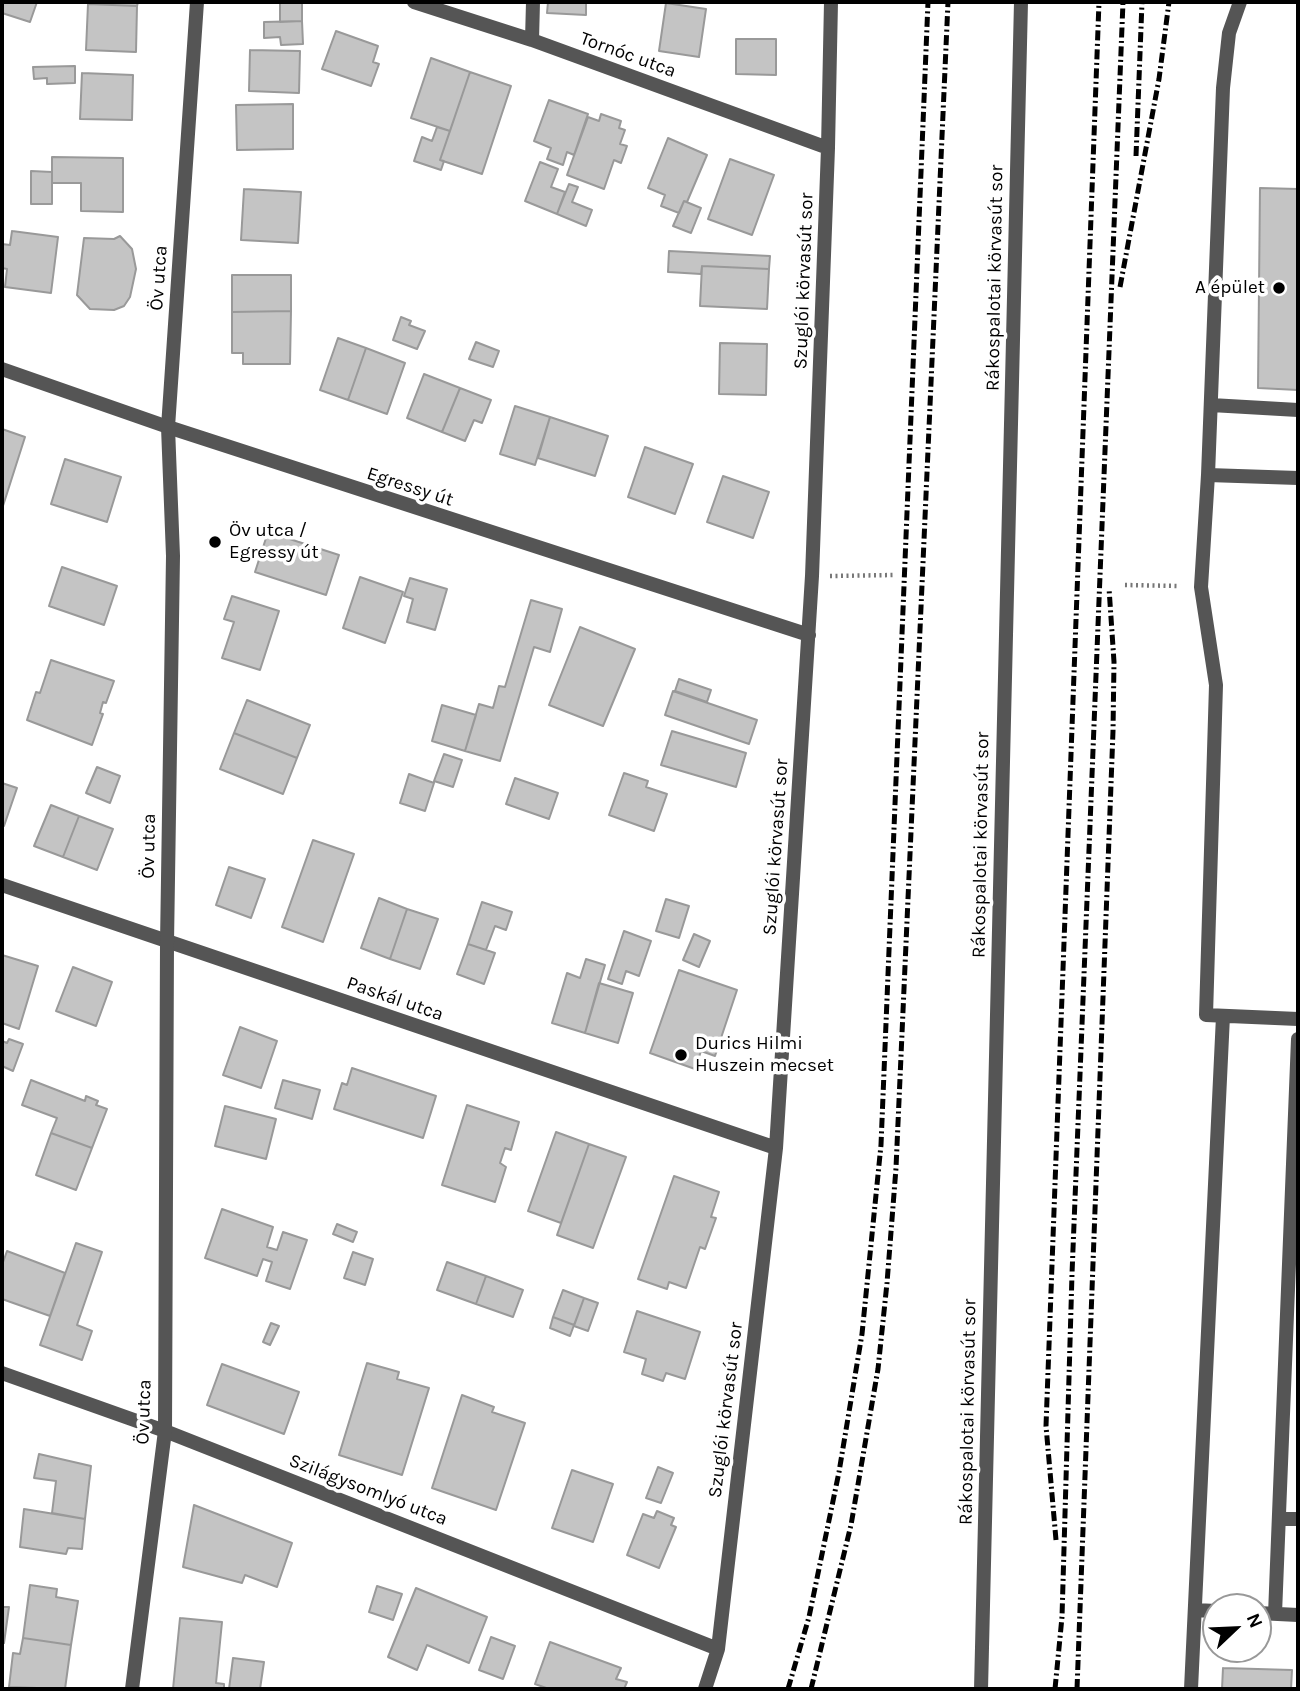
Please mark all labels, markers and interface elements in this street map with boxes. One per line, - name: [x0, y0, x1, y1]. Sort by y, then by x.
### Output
- street label: Tornóc utca: [577, 27, 679, 83]
- street label: Rákospalotai körvasút sor: [982, 165, 1008, 391]
- street label: Szuglói körvasút sor: [790, 192, 818, 370]
- street label: Öv utca: [145, 245, 173, 311]
- place label: A épület: [1195, 277, 1265, 299]
- marker: A épület: [1271, 280, 1287, 296]
- street label: Egressy út: [364, 462, 456, 512]
- place label: Öv utca / Egressy út: [229, 520, 319, 564]
- marker: Öv utca / Egressy út: [207, 534, 223, 550]
- street label: Rákospalotai körvasút sor: [968, 732, 994, 958]
- street label: Szuglói körvasút sor: [758, 758, 794, 936]
- street label: Öv utca: [137, 813, 161, 879]
- street label: Paskál utca: [344, 972, 446, 1026]
- place label: Durics Hilmi Huszein mecset: [695, 1033, 834, 1077]
- marker: Durics Hilmi Huszein mecset: [673, 1047, 689, 1063]
- street label: Rákospalotai körvasút sor: [955, 1299, 981, 1525]
- street label: Szuglói körvasút sor: [704, 1321, 748, 1499]
- street label: Öv utca: [131, 1379, 157, 1445]
- street label: Szilágysomlyó utca: [286, 1449, 450, 1531]
- north arrow: [1202, 1593, 1272, 1663]
- text: N: [1242, 1610, 1267, 1631]

